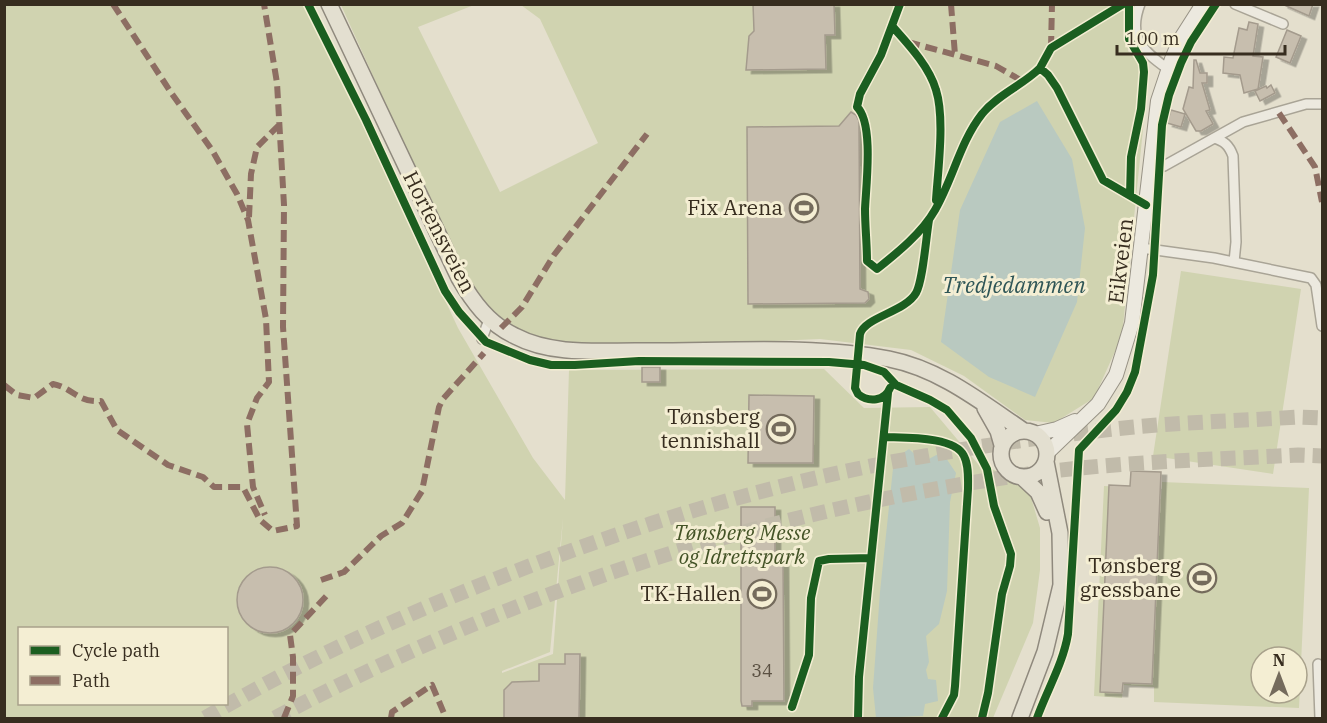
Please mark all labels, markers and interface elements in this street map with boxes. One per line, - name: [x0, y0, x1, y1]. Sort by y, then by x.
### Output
- scale bar: [1117, 18, 1285, 56]
- text: 100 m: [1126, 27, 1180, 50]
- street label: Hortensveien: [397, 166, 483, 297]
- sports icon: Fix Arena: [788, 192, 820, 224]
- place label: Fix Arena: [687, 193, 783, 221]
- street label: Eikveien: [1101, 217, 1139, 305]
- water label: Tredjedammen: [942, 270, 1086, 299]
- place label: Tønsberg tennishall: [660, 402, 761, 454]
- sports icon: Tønsberg tennishall: [765, 413, 797, 445]
- park label: Tønsberg Messe og Idrettspark: [674, 518, 811, 570]
- place label: Tønsberg gressbane: [1080, 551, 1182, 603]
- sports icon: Tønsberg gressbane: [1186, 562, 1218, 594]
- sports icon: TK-Hallen: [746, 578, 778, 610]
- place label: TK-Hallen: [640, 579, 741, 607]
- legend: [18, 627, 228, 705]
- text: Cycle path: [72, 639, 160, 662]
- north arrow: [1249, 645, 1309, 705]
- text: N: [1273, 650, 1285, 670]
- house number: 34: [751, 659, 773, 682]
- text: Path: [72, 669, 110, 692]

